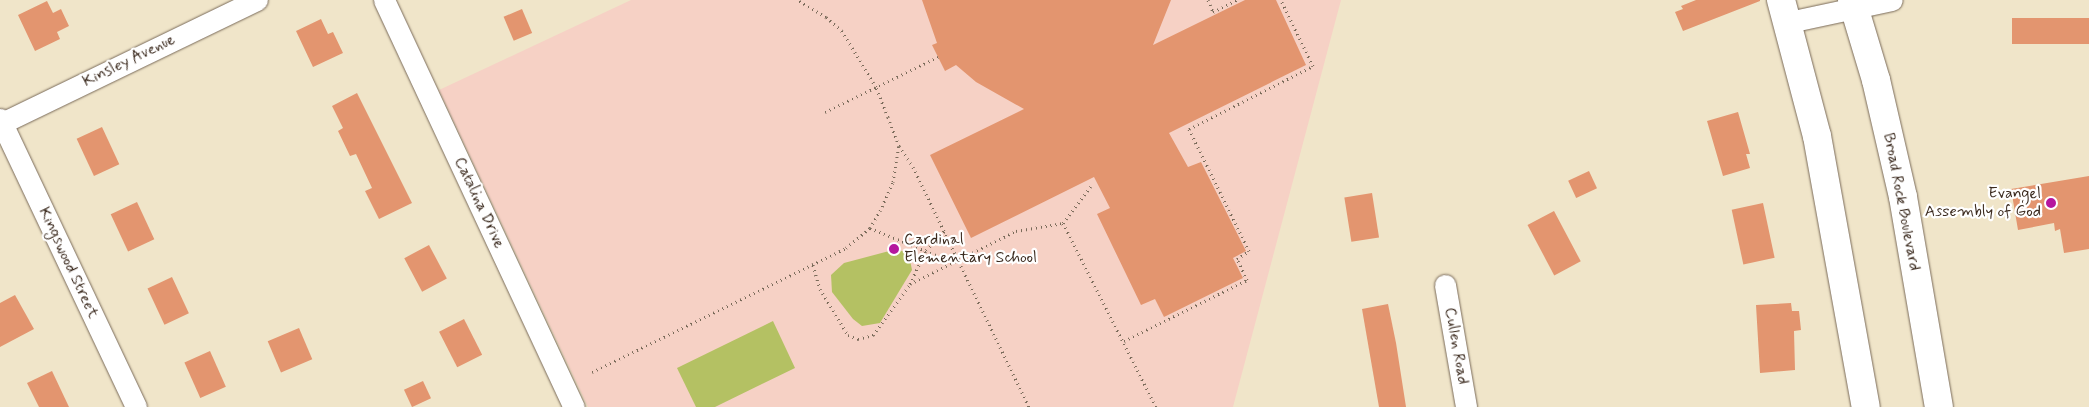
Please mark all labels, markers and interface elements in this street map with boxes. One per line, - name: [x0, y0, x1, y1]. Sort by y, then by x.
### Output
- street label: Kinsley Avenue: [78, 29, 180, 93]
- street label: Broad Rock Boulevard: [1878, 130, 1924, 274]
- street label: Catalina Drive: [450, 155, 508, 251]
- place label: Evangel Assembly of God: [1925, 184, 2041, 222]
- marker: Evangel Assembly of God: [2045, 197, 2057, 209]
- street label: Kingswood Street: [34, 204, 102, 322]
- place label: Cardinal Elementary School: [904, 230, 1037, 268]
- marker: Cardinal Elementary School: [888, 243, 900, 255]
- street label: Cullen Road: [1440, 306, 1472, 386]

